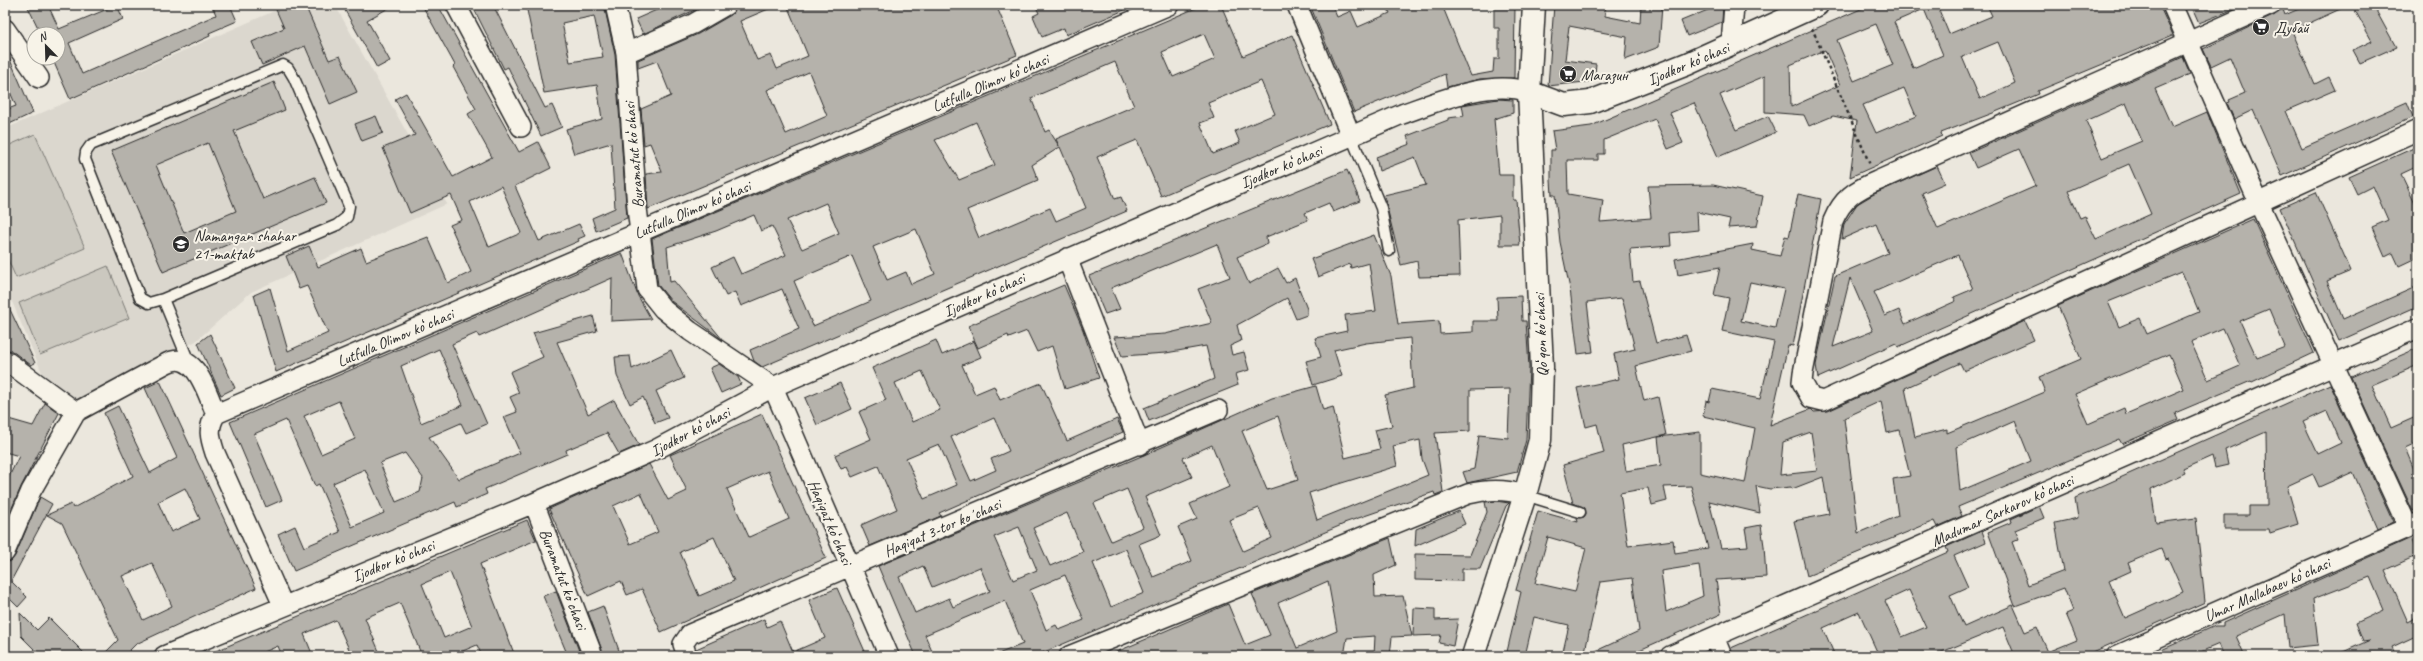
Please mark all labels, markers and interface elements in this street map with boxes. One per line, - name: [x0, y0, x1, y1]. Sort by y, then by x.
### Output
- supermarket icon: Дубай: [2251, 17, 2271, 37]
- place label: Дубай: [2274, 18, 2310, 38]
- north arrow: [26, 26, 66, 66]
- text: N: [36, 28, 50, 45]
- street label: Ijodkor koʻchasi: [1645, 37, 1734, 90]
- street label: Lutfulla Olimov koʻchasi: [929, 49, 1054, 116]
- supermarket icon: Магазин: [1558, 64, 1578, 84]
- place label: Магазин: [1581, 65, 1629, 85]
- street label: Buramatut koʻchasi: [619, 99, 649, 209]
- street label: Ijodkor koʻchasi: [1238, 140, 1327, 193]
- street label: Lutfulla Olimov koʻchasi: [631, 176, 756, 243]
- place label: Namangan shahar 21-maktab: [194, 226, 297, 264]
- school or university icon: Namangan shahar 21-maktab: [171, 234, 191, 254]
- street label: Ijodkor koʻchasi: [941, 267, 1030, 322]
- street label: Qoʻqon koʻchasi: [1529, 291, 1552, 377]
- street label: Lutfulla Olimov koʻchasi: [334, 304, 459, 371]
- street label: Ijodkor koʻchasi: [648, 402, 735, 461]
- street label: Madumar Sarkarov koʻchasi: [1928, 470, 2078, 551]
- street label: Haqiqat koʻchasi: [803, 477, 858, 570]
- street label: Haqiqat 3-tor koʼchasi: [881, 493, 1006, 562]
- street label: Buramatut koʻchasi: [535, 526, 592, 635]
- street label: Ijodkor koʻchasi: [349, 535, 439, 586]
- street label: Umar Mallabaev koʻchasi: [2201, 552, 2335, 627]

